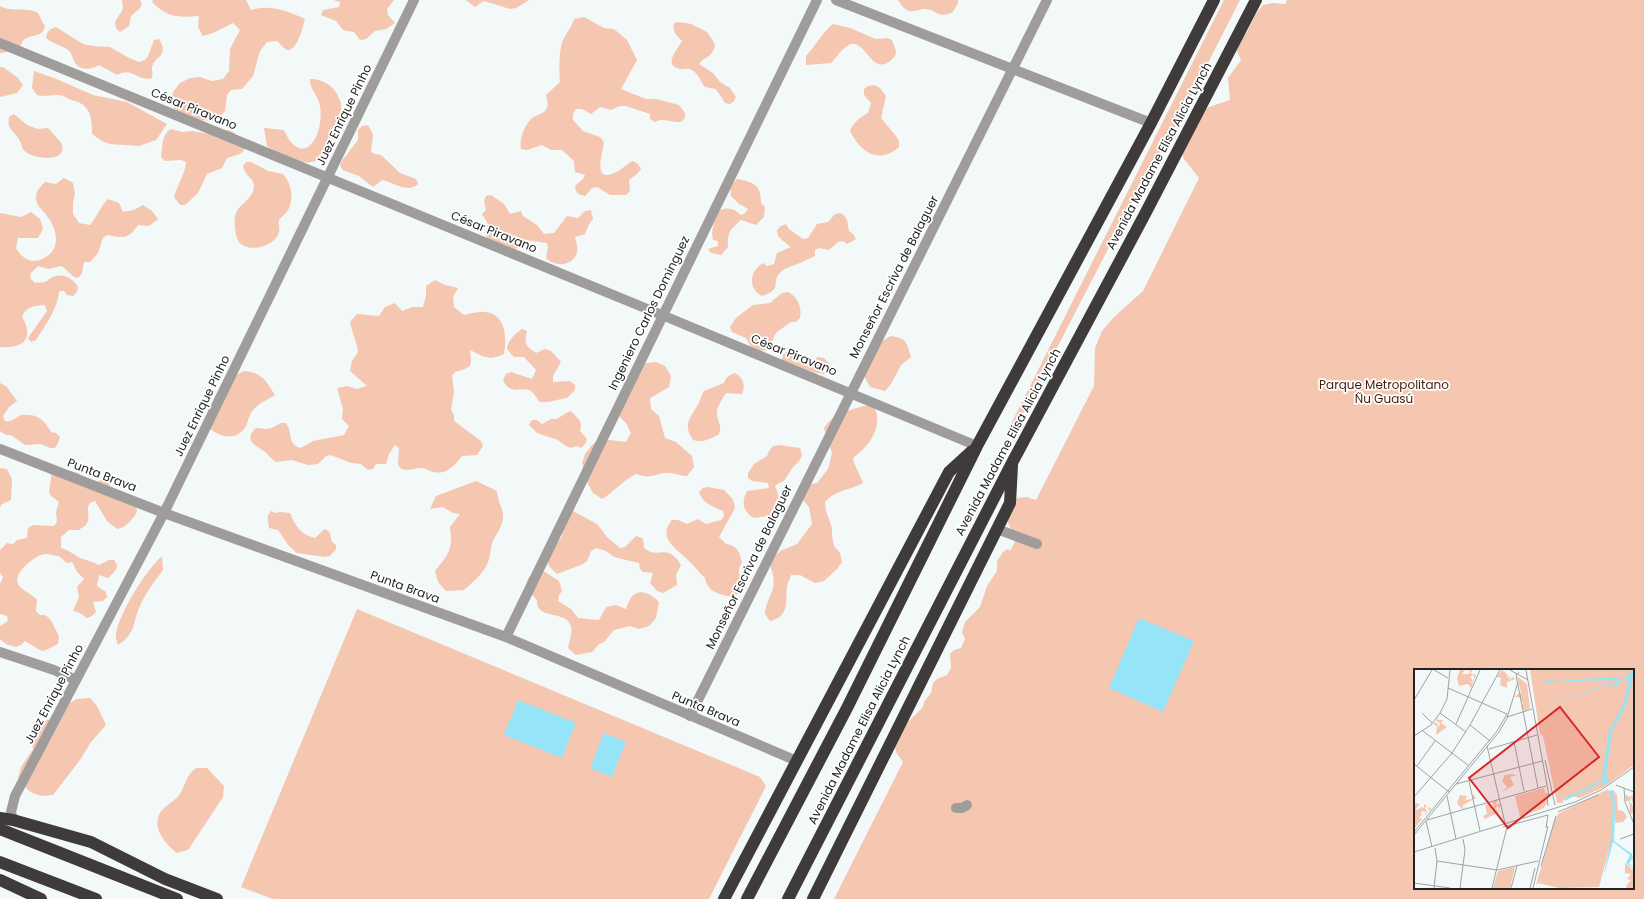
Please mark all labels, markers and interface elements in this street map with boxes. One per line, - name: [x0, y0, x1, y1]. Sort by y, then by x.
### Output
- street label: Avenida Madame Elisa Alicia Lynch: [1102, 59, 1215, 252]
- street label: Juez Enrique Pinho: [312, 61, 376, 168]
- street label: César Piravano: [149, 84, 240, 134]
- street label: Monseñor Escriva de Balaguer: [845, 192, 942, 361]
- street label: César Piravano: [449, 207, 540, 257]
- street label: Ingeniero Carlos Dominguez: [604, 233, 693, 393]
- street label: César Piravano: [749, 330, 840, 380]
- street label: Avenida Madame Elisa Alicia Lynch: [951, 345, 1064, 538]
- street label: Juez Enrique Pinho: [170, 352, 234, 459]
- park label: Parque Metropolitano Ñu Guasú: [1319, 376, 1449, 407]
- street label: Punta Brava: [65, 454, 139, 496]
- street label: Monseñor Escriva de Balaguer: [701, 481, 796, 652]
- street label: Punta Brava: [368, 566, 442, 607]
- street label: Avenida Madame Elisa Alicia Lynch: [803, 632, 914, 827]
- street label: Juez Enrique Pinho: [20, 641, 87, 747]
- inset map: [1414, 669, 1634, 889]
- street label: Punta Brava: [669, 686, 743, 731]

